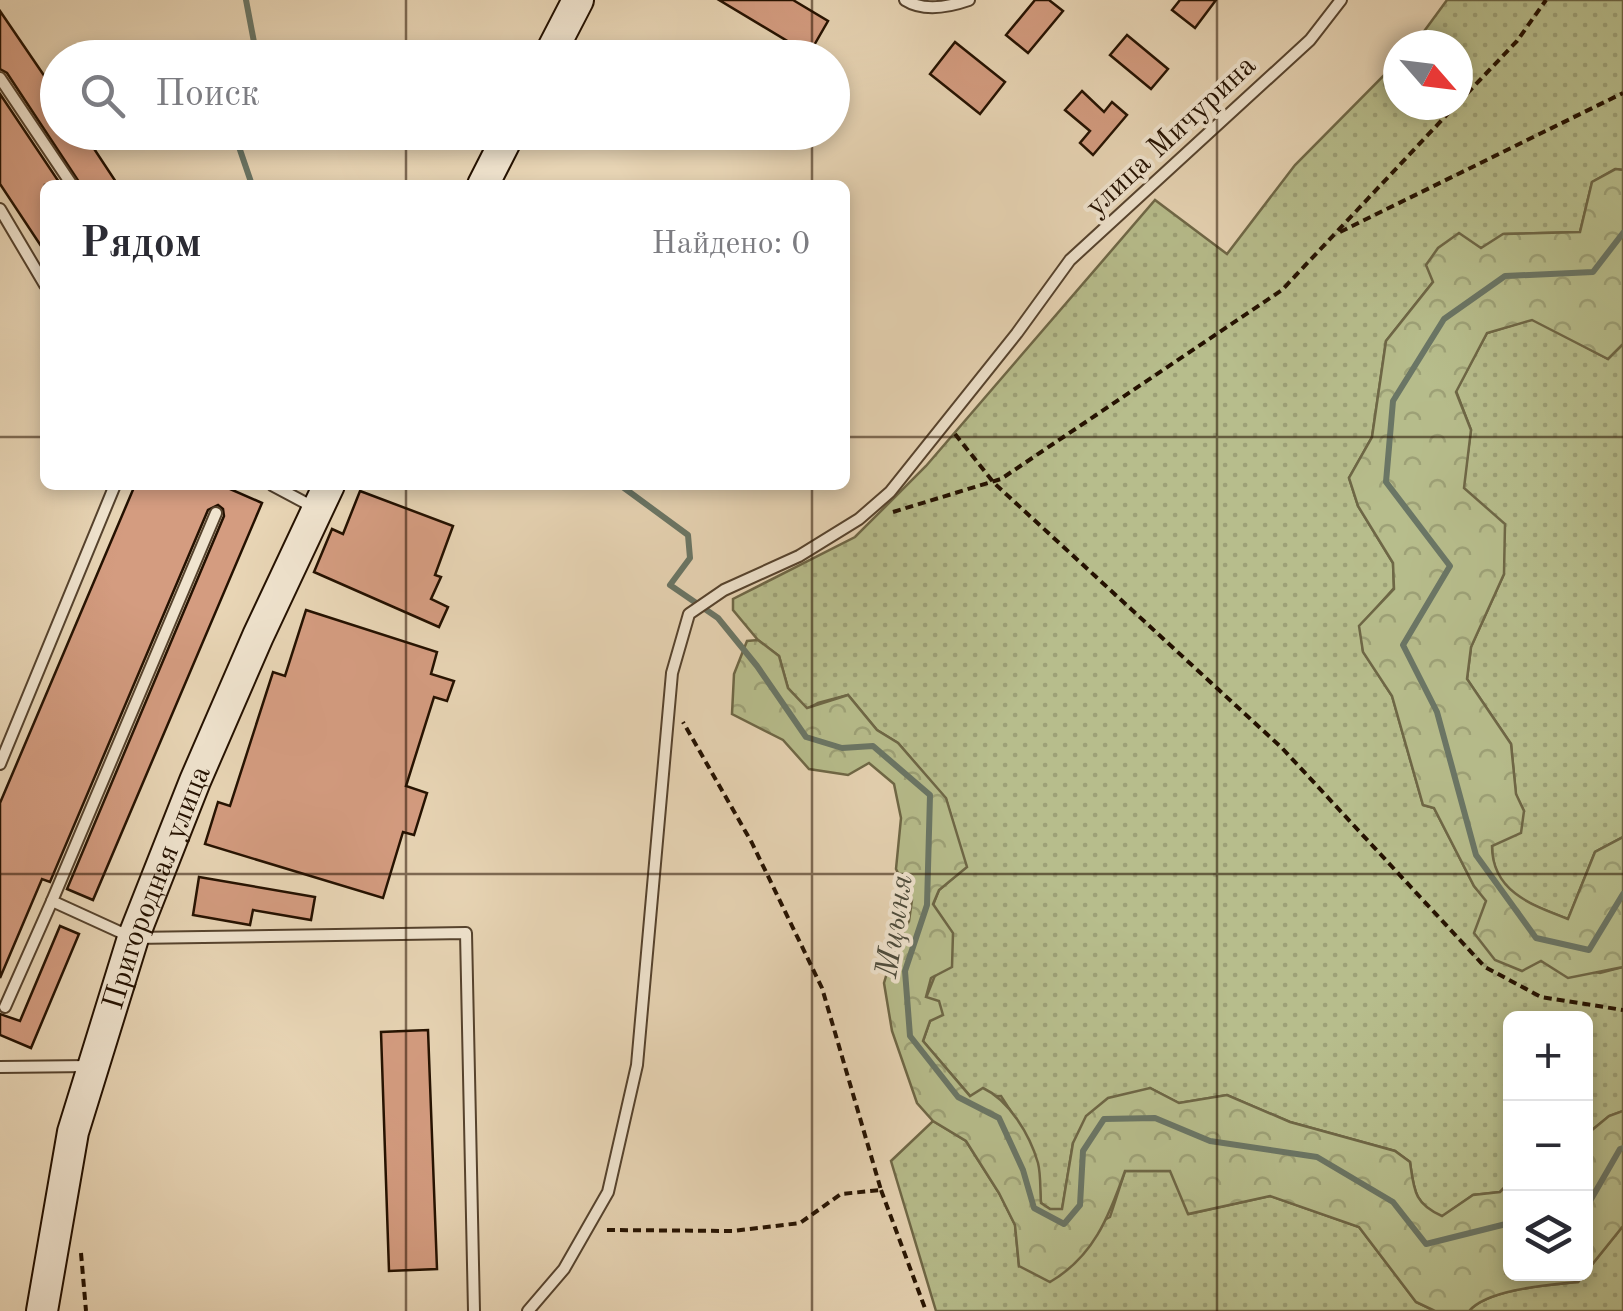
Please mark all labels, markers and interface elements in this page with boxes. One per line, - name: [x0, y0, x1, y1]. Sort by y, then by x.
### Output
- north arrow: [1383, 30, 1473, 120]
- search box: [40, 40, 850, 150]
- street label: улица Мичурина: [1081, 50, 1262, 223]
- icon: search: [75, 68, 130, 123]
- text: Поиск: [155, 76, 260, 114]
- text: Рядом: [80, 224, 202, 266]
- text: Найдено: 0: [651, 229, 810, 261]
- street label: Пригородная улица: [99, 761, 217, 1014]
- water label: Мцыня: [872, 872, 920, 981]
- map controls: [1503, 1011, 1593, 1281]
- button: +: [1503, 1011, 1593, 1101]
- button: −: [1503, 1101, 1593, 1191]
- button: layers: [1503, 1191, 1593, 1281]

